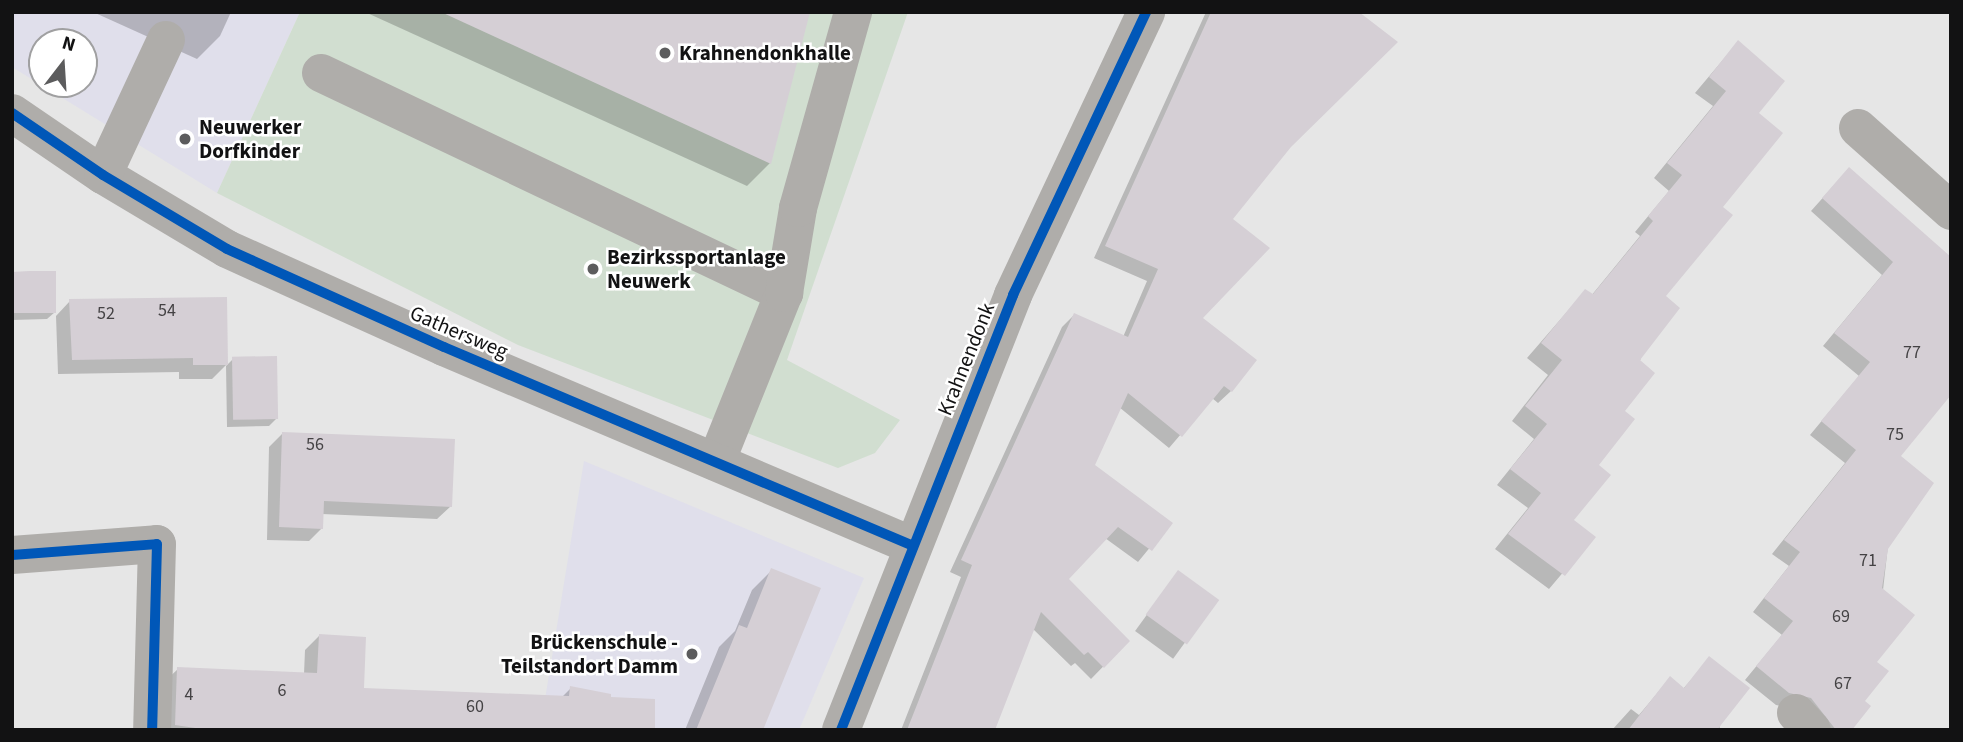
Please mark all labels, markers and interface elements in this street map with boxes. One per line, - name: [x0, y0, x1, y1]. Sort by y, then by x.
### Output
- north arrow: [28, 28, 98, 98]
- text: N: [59, 30, 79, 59]
- place label: Krahnendonkhalle: [679, 40, 851, 66]
- marker: Krahnendonkhalle: [657, 45, 673, 61]
- place label: Neuwerker Dorfkinder: [199, 114, 301, 164]
- marker: Neuwerker Dorfkinder: [177, 131, 193, 147]
- place label: Bezirkssportanlage Neuwerk: [607, 244, 786, 294]
- marker: Bezirkssportanlage Neuwerk: [585, 261, 601, 277]
- street label: Krahnendonk: [932, 299, 1000, 419]
- house number: 54: [158, 300, 176, 322]
- street label: Gathersweg: [406, 300, 512, 364]
- house number: 52: [97, 303, 115, 325]
- house number: 77: [1903, 342, 1921, 364]
- house number: 75: [1886, 424, 1904, 446]
- house number: 56: [306, 434, 324, 456]
- house number: 71: [1859, 550, 1877, 572]
- house number: 69: [1832, 606, 1850, 628]
- place label: Brückenschule - Teilstandort Damm: [501, 629, 678, 679]
- marker: Brückenschule - Teilstandort Damm: [684, 646, 700, 662]
- house number: 67: [1834, 673, 1852, 695]
- house number: 6: [278, 680, 286, 702]
- house number: 4: [185, 684, 193, 706]
- house number: 60: [466, 696, 484, 718]

